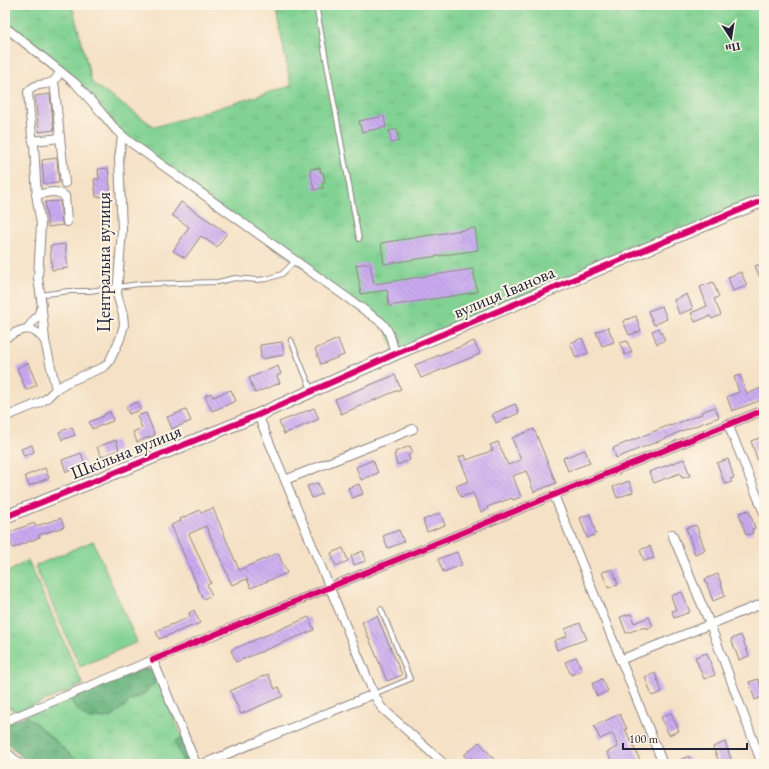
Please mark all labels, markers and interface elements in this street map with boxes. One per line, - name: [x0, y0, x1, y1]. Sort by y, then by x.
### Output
- north arrow: [711, 18, 751, 58]
- text: Пн: [724, 39, 742, 56]
- street label: Центральна вулиця: [92, 192, 115, 332]
- street label: вулиця Іванова: [450, 260, 559, 323]
- street label: Шкільна вулиця: [67, 419, 185, 484]
- scale bar: [623, 725, 747, 751]
- text: 100 m: [629, 731, 659, 747]

